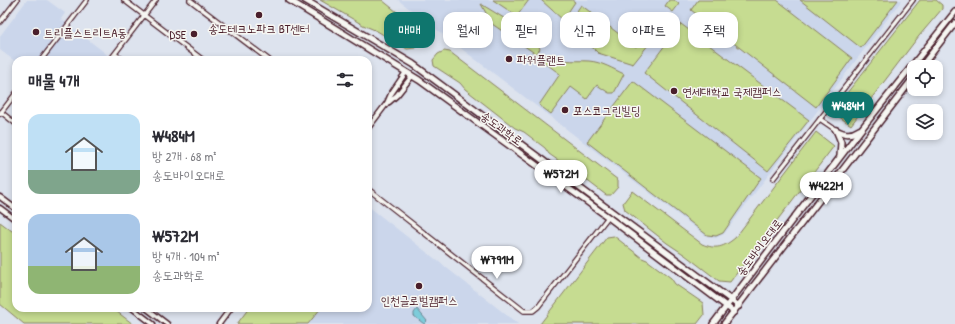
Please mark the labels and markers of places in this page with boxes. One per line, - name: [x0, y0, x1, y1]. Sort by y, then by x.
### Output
- marker: 송도테크노파크 BT센터: [254, 10, 264, 20]
- place label: 송도테크노파크 BT센터: [208, 20, 310, 37]
- place label: 트리플스트리트A동: [44, 24, 127, 41]
- place label: DSE: [169, 26, 187, 43]
- marker: 트리플스트리트A동: [31, 27, 41, 37]
- marker: DSE: [189, 29, 199, 39]
- place label: 파워플랜트: [517, 51, 565, 68]
- marker: 파워플랜트: [504, 54, 514, 64]
- place label: 연세대학교 국제캠퍼스: [682, 83, 781, 100]
- marker: 연세대학교 국제캠퍼스: [669, 86, 679, 96]
- pin: ₩484M: [820, 92, 876, 126]
- place label: 포스코그린빌딩: [573, 102, 641, 119]
- marker: 포스코그린빌딩: [560, 105, 570, 115]
- pin: ₩572M: [533, 160, 589, 194]
- pin: ₩422M: [798, 172, 854, 206]
- pin: ₩791M: [469, 246, 525, 280]
- marker: 인천글로벌캠퍼스: [414, 281, 424, 291]
- place label: 인천글로벌캠퍼스: [380, 292, 458, 309]

